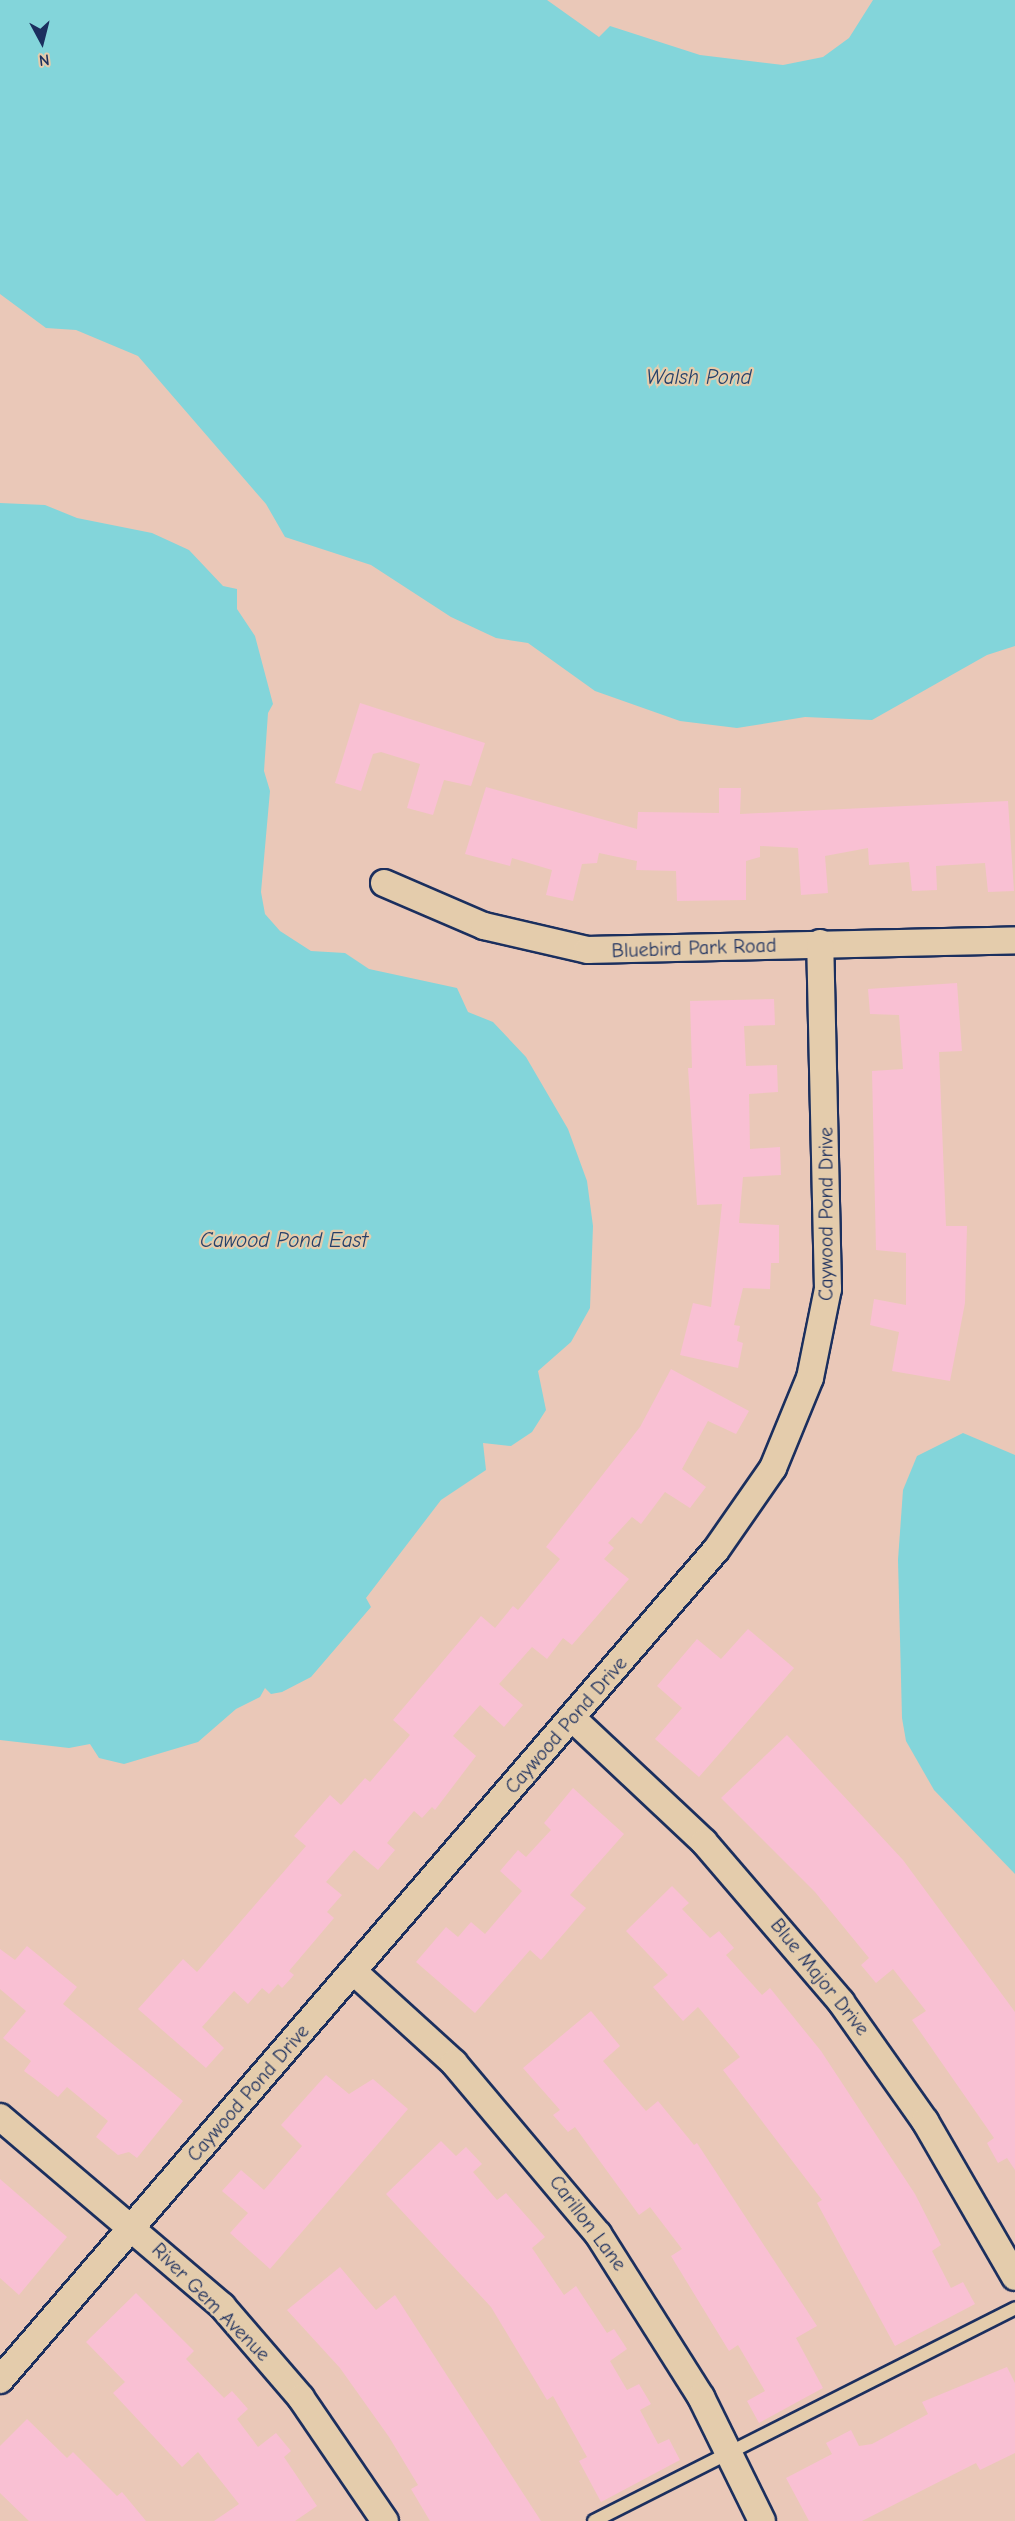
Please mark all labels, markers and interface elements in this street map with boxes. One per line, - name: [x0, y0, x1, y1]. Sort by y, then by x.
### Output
- north arrow: [12, 12, 72, 72]
- text: N: [38, 50, 50, 69]
- water label: Walsh Pond: [646, 364, 752, 390]
- street label: Bluebird Park Road: [611, 933, 777, 963]
- street label: Caywood Pond Drive: [814, 1127, 838, 1301]
- water label: Cawood Pond East: [200, 1227, 368, 1253]
- street label: Caywood Pond Drive: [500, 1652, 632, 1798]
- street label: Blue Major Drive: [765, 1914, 875, 2040]
- street label: Caywood Pond Drive: [182, 2020, 314, 2166]
- street label: Carillon Lane: [544, 2171, 632, 2275]
- street label: River Gem Avenue: [147, 2238, 275, 2366]

